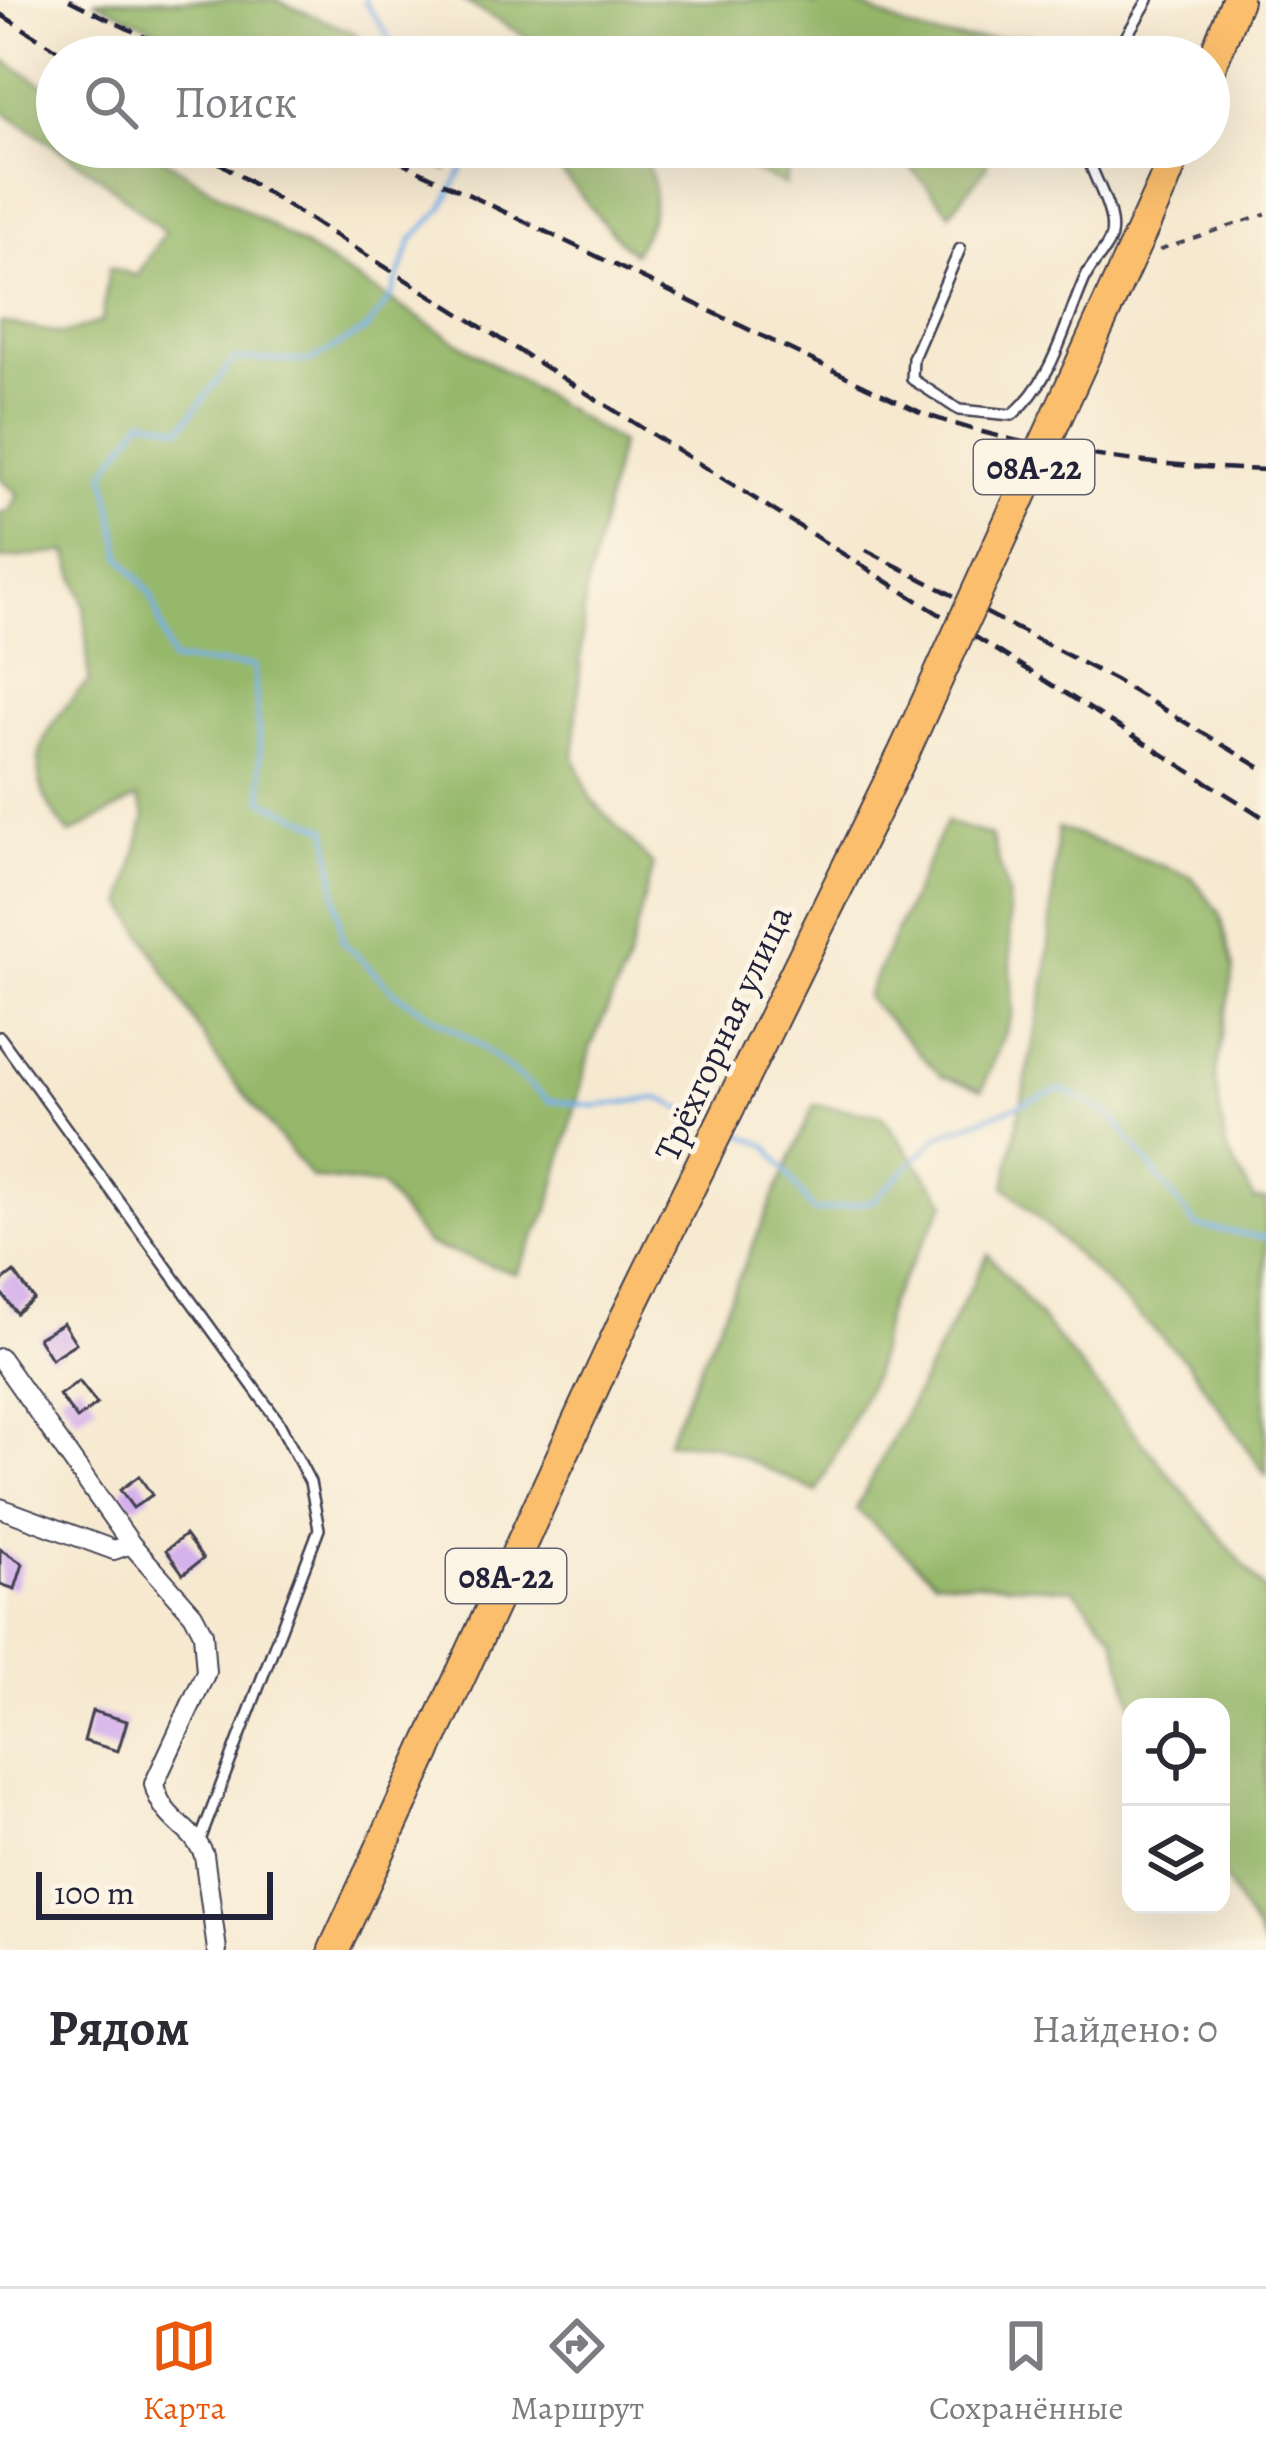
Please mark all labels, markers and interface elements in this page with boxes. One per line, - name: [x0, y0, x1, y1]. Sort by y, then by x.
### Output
- search box: [36, 36, 1230, 168]
- icon: search: [78, 69, 144, 135]
- text: Поиск: [174, 71, 297, 133]
- road number: 08А-22: [974, 440, 1094, 494]
- street label: Трёхгорная улица: [642, 897, 804, 1169]
- road number: 08А-22: [446, 1549, 566, 1603]
- map controls: [1122, 1698, 1230, 1914]
- button: locate: [1122, 1698, 1230, 1806]
- button: layers: [1122, 1806, 1230, 1914]
- scale bar: [36, 1866, 273, 1919]
- text: 100 m: [54, 1870, 134, 1915]
- text: Рядом: [48, 1993, 190, 2063]
- text: Найдено: 0: [1031, 2002, 1218, 2055]
- tab: Карта: [142, 2313, 226, 2430]
- tab: Маршрут: [510, 2313, 644, 2430]
- tab: Сохранённые: [929, 2313, 1124, 2430]

